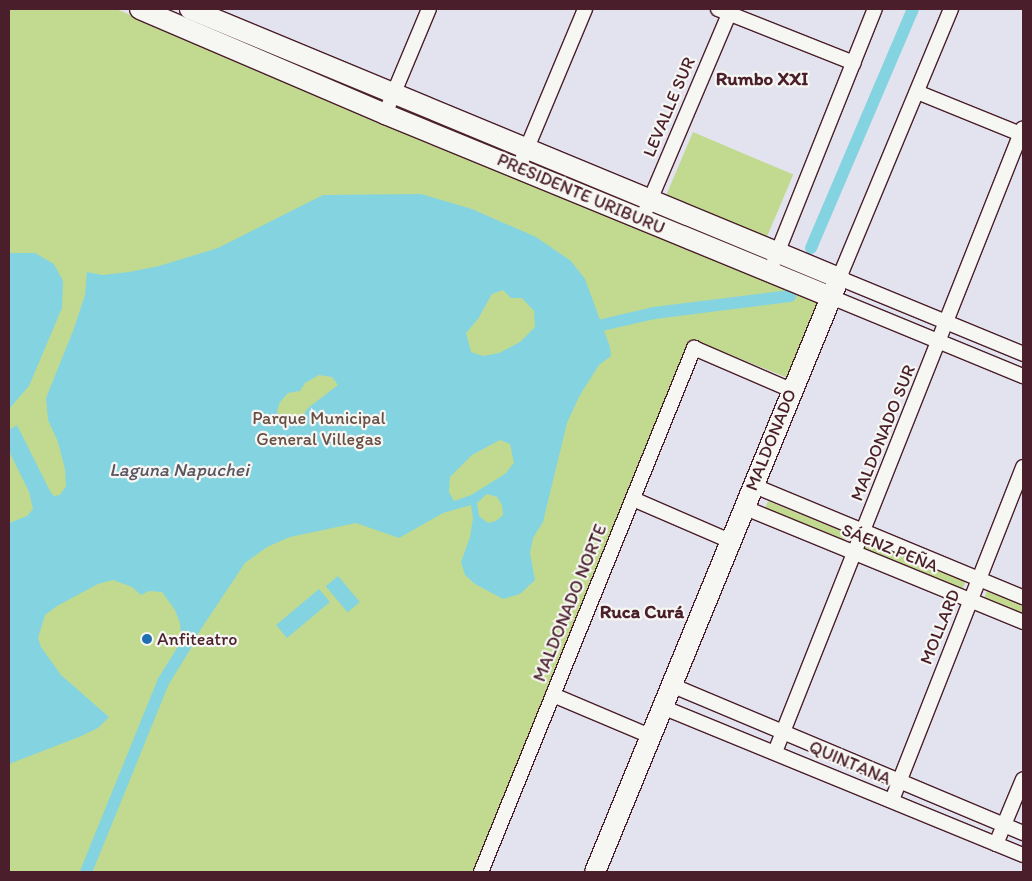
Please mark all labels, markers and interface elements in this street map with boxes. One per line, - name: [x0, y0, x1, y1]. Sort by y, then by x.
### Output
- street label: LEVALLE SUR: [638, 54, 700, 160]
- district label: Rumbo XXI: [716, 68, 808, 90]
- street label: PRESIDENTE URIBURU: [495, 149, 667, 239]
- street label: MALDONADO SUR: [846, 362, 920, 504]
- street label: MALDONADO: [741, 386, 801, 494]
- park label: Parque Municipal General Villegas: [252, 408, 386, 450]
- water label: Laguna Napuchei: [109, 459, 249, 481]
- street label: SÁENZ PEÑA: [839, 519, 941, 577]
- street label: MALDONADO NORTE: [528, 521, 612, 685]
- street label: MOLLARD: [915, 586, 965, 668]
- district label: Ruca Curá: [600, 601, 684, 623]
- place label: Anfiteatro: [157, 628, 237, 650]
- marker: Anfiteatro: [141, 633, 153, 645]
- street label: QUINTANA: [806, 736, 894, 790]

